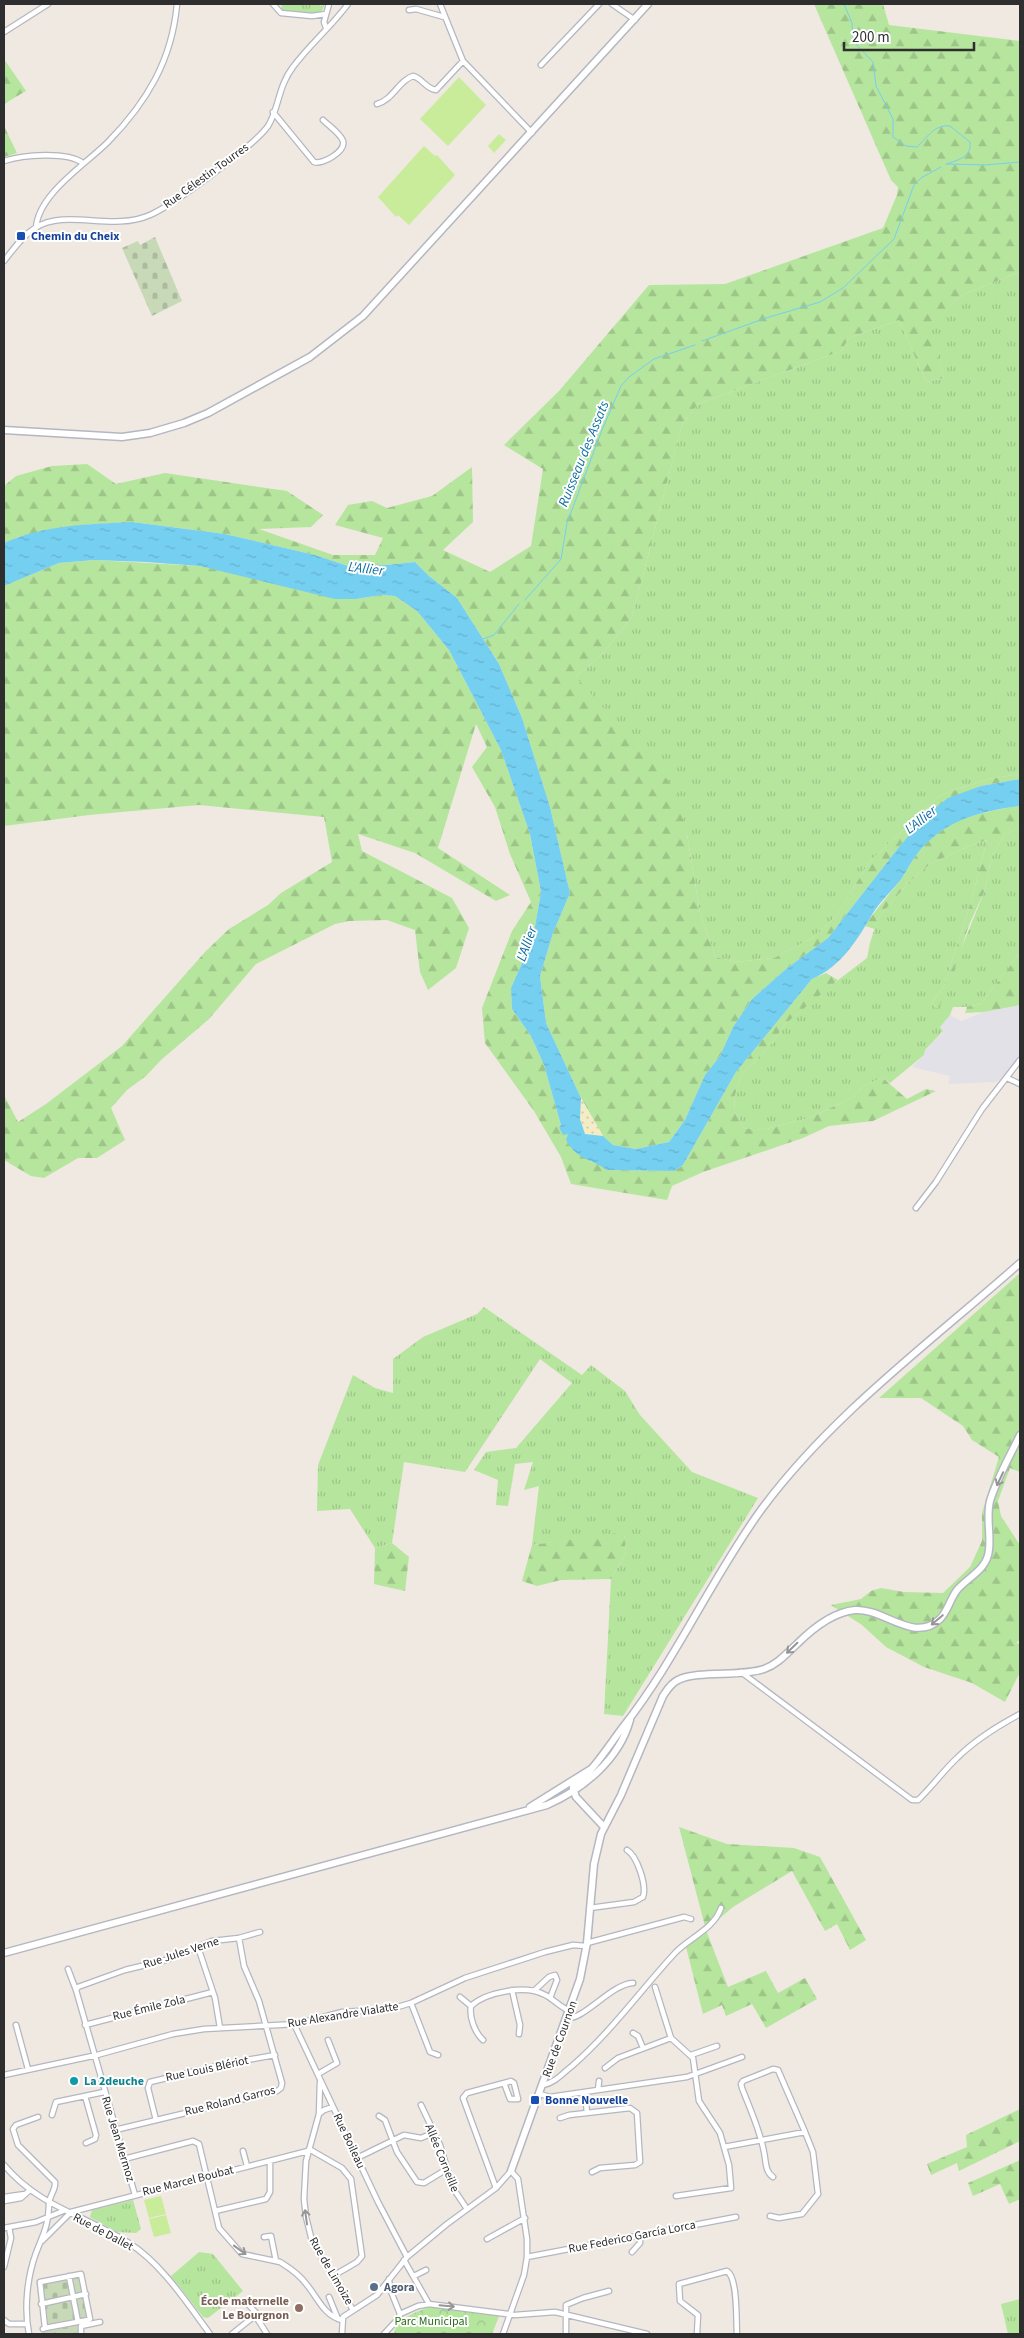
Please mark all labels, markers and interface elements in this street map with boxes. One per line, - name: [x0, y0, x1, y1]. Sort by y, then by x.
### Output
- scale bar: [844, 20, 974, 52]
- text: 200 m: [852, 27, 890, 48]
- street label: Rue Célestin Tourres: [160, 139, 252, 213]
- place label: Chemin du Cheix: [31, 228, 120, 245]
- marker: Chemin du Cheix: [15, 230, 27, 242]
- water label: Ruisseau des Assats: [554, 398, 615, 510]
- water label: L'Allier: [347, 557, 386, 581]
- water label: L'Allier: [901, 800, 942, 839]
- water label: L'Allier: [511, 923, 543, 964]
- one-way arrow: [994, 1471, 1004, 1486]
- one-way arrow: [931, 1615, 944, 1626]
- one-way arrow: [786, 1642, 799, 1654]
- street label: Rue Jules Verne: [141, 1933, 221, 1973]
- street label: Rue Émile Zola: [111, 1991, 187, 2025]
- street label: Rue Alexandre Vialatte: [286, 1998, 400, 2032]
- street label: Rue de Cournon: [538, 1998, 582, 2080]
- street label: Rue Louis Blériot: [164, 2052, 250, 2086]
- place label: La 2deuche: [84, 2073, 144, 2090]
- marker: La 2deuche: [68, 2075, 80, 2087]
- street label: Rue Roland Garros: [183, 2082, 277, 2120]
- place label: Bonne Nouvelle: [545, 2092, 628, 2109]
- street label: Rue Jean Mermoz: [97, 2094, 139, 2184]
- marker: Bonne Nouvelle: [529, 2094, 541, 2106]
- street label: Rue Boileau: [329, 2110, 369, 2172]
- street label: Allée Corneille: [421, 2121, 463, 2195]
- street label: Rue Marcel Boubat: [141, 2161, 235, 2201]
- street label: Rue de Dallet: [70, 2209, 136, 2255]
- one-way arrow: [301, 2209, 311, 2225]
- street label: Rue Federico García Lorca: [567, 2216, 697, 2258]
- street label: Rue de Limoize: [305, 2234, 357, 2308]
- one-way arrow: [233, 2245, 247, 2256]
- place label: Agora: [383, 2279, 415, 2296]
- marker: Agora: [368, 2281, 380, 2293]
- place label: École maternelle Le Bourgnon: [201, 2293, 289, 2324]
- one-way arrow: [439, 2301, 455, 2311]
- marker: École maternelle Le Bourgnon: [293, 2302, 305, 2314]
- park label: Parc Municipal: [394, 2313, 468, 2330]

